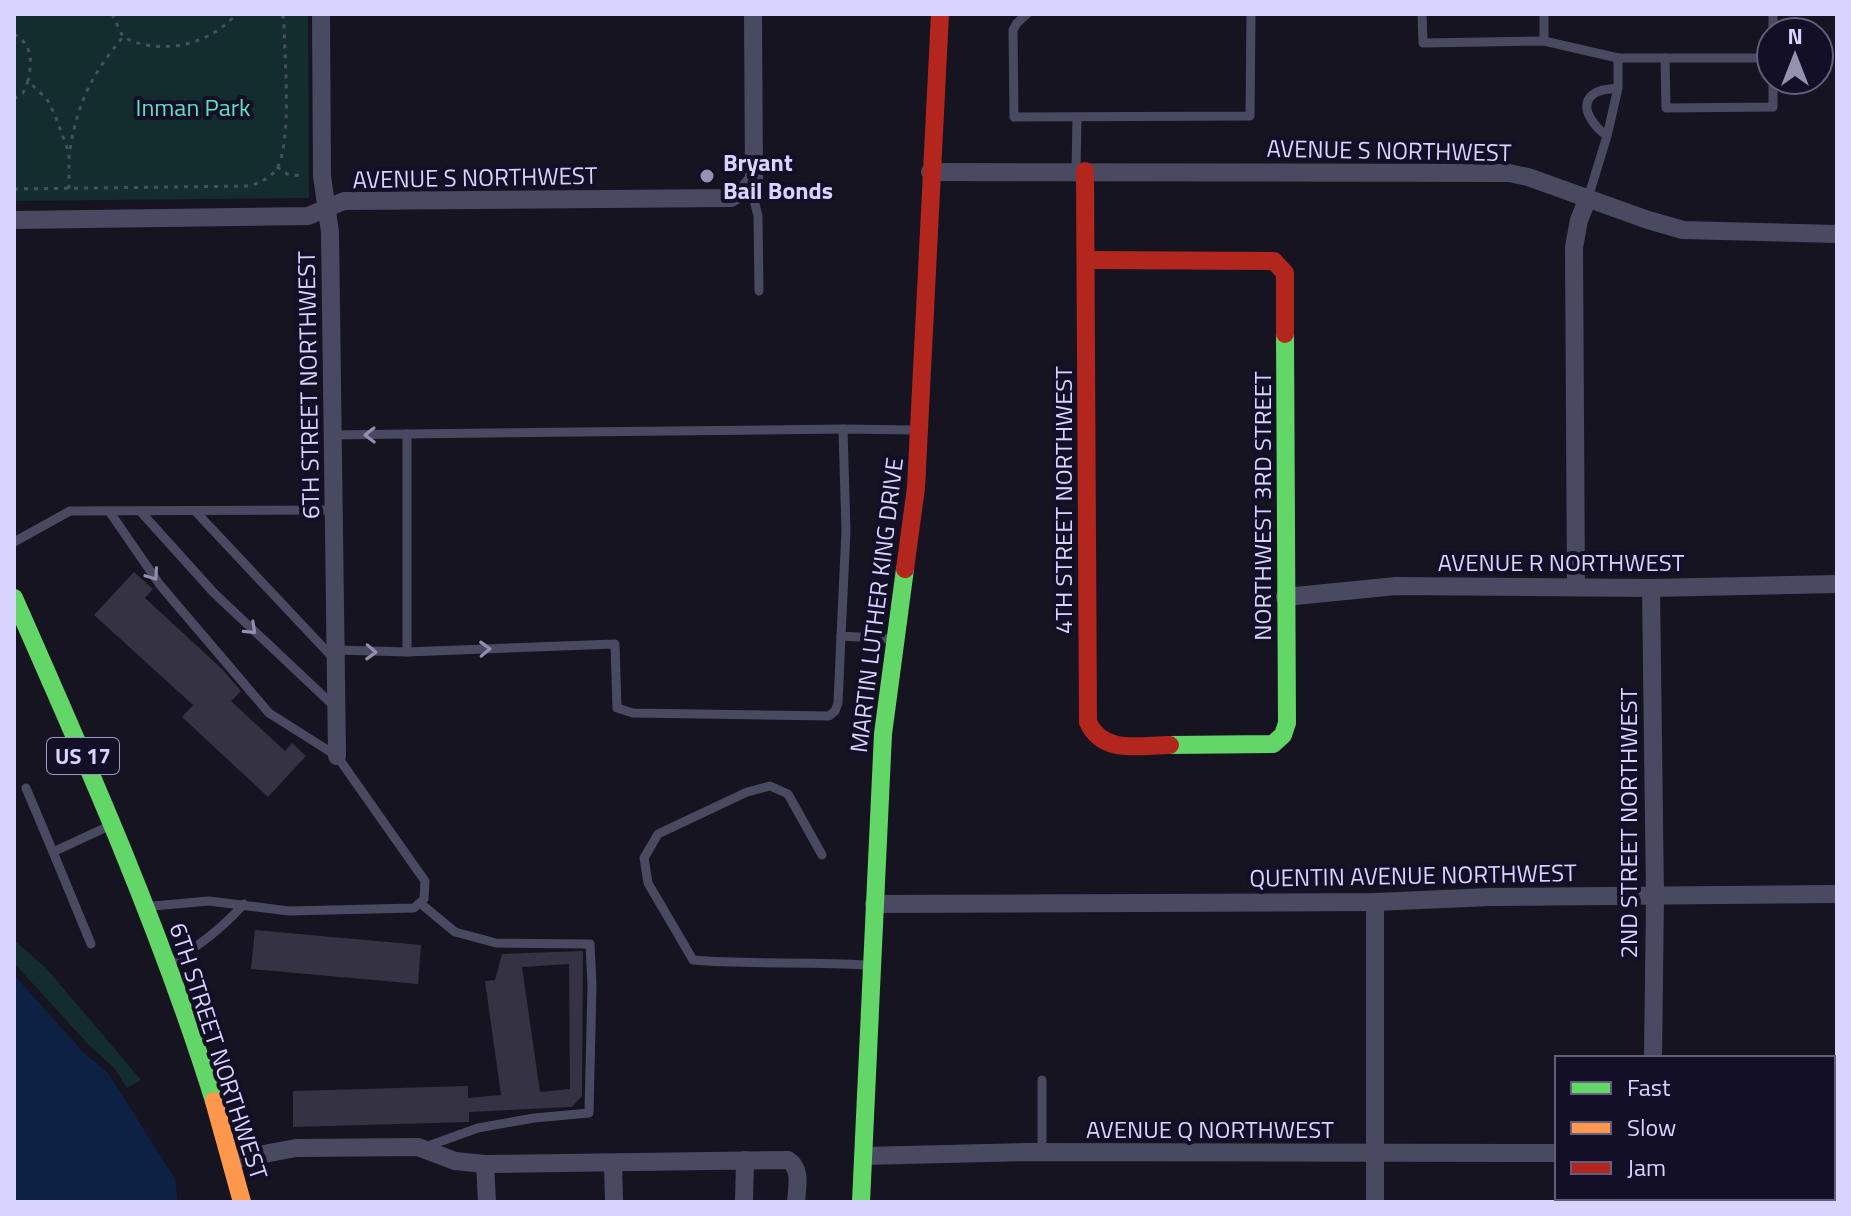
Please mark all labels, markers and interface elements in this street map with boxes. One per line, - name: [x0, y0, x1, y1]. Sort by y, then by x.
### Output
- north arrow: [1755, 16, 1835, 96]
- text: N: [1787, 19, 1803, 53]
- park label: Inman Park: [136, 89, 251, 125]
- street label: AVENUE S NORTHWEST: [1266, 130, 1512, 170]
- place label: Bryant Bail Bonds: [723, 144, 833, 208]
- street label: AVENUE S NORTHWEST: [352, 157, 598, 197]
- marker: Bryant Bail Bonds: [698, 167, 716, 185]
- street label: 6TH STREET NORTHWEST: [288, 250, 328, 519]
- street label: 4TH STREET NORTHWEST: [1045, 366, 1081, 634]
- street label: NORTHWEST 3RD STREET: [1244, 371, 1280, 641]
- one-way arrow: [363, 426, 376, 443]
- street label: MARTIN LUTHER KING DRIVE: [840, 455, 912, 755]
- street label: AVENUE R NORTHWEST: [1438, 544, 1685, 580]
- one-way arrow: [144, 566, 158, 581]
- one-way arrow: [242, 619, 256, 634]
- one-way arrow: [479, 641, 492, 658]
- one-way arrow: [365, 643, 378, 660]
- street label: 2ND STREET NORTHWEST: [1610, 687, 1646, 958]
- road number: US 17: [47, 738, 119, 774]
- street label: QUENTIN AVENUE NORTHWEST: [1249, 854, 1577, 896]
- street label: 6TH STREET NORTHWEST: [160, 918, 278, 1184]
- legend: [1555, 1056, 1835, 1200]
- text: Fast: [1627, 1069, 1671, 1105]
- text: Slow: [1627, 1109, 1676, 1145]
- street label: AVENUE Q NORTHWEST: [1086, 1111, 1334, 1147]
- text: Jam: [1627, 1149, 1666, 1185]

